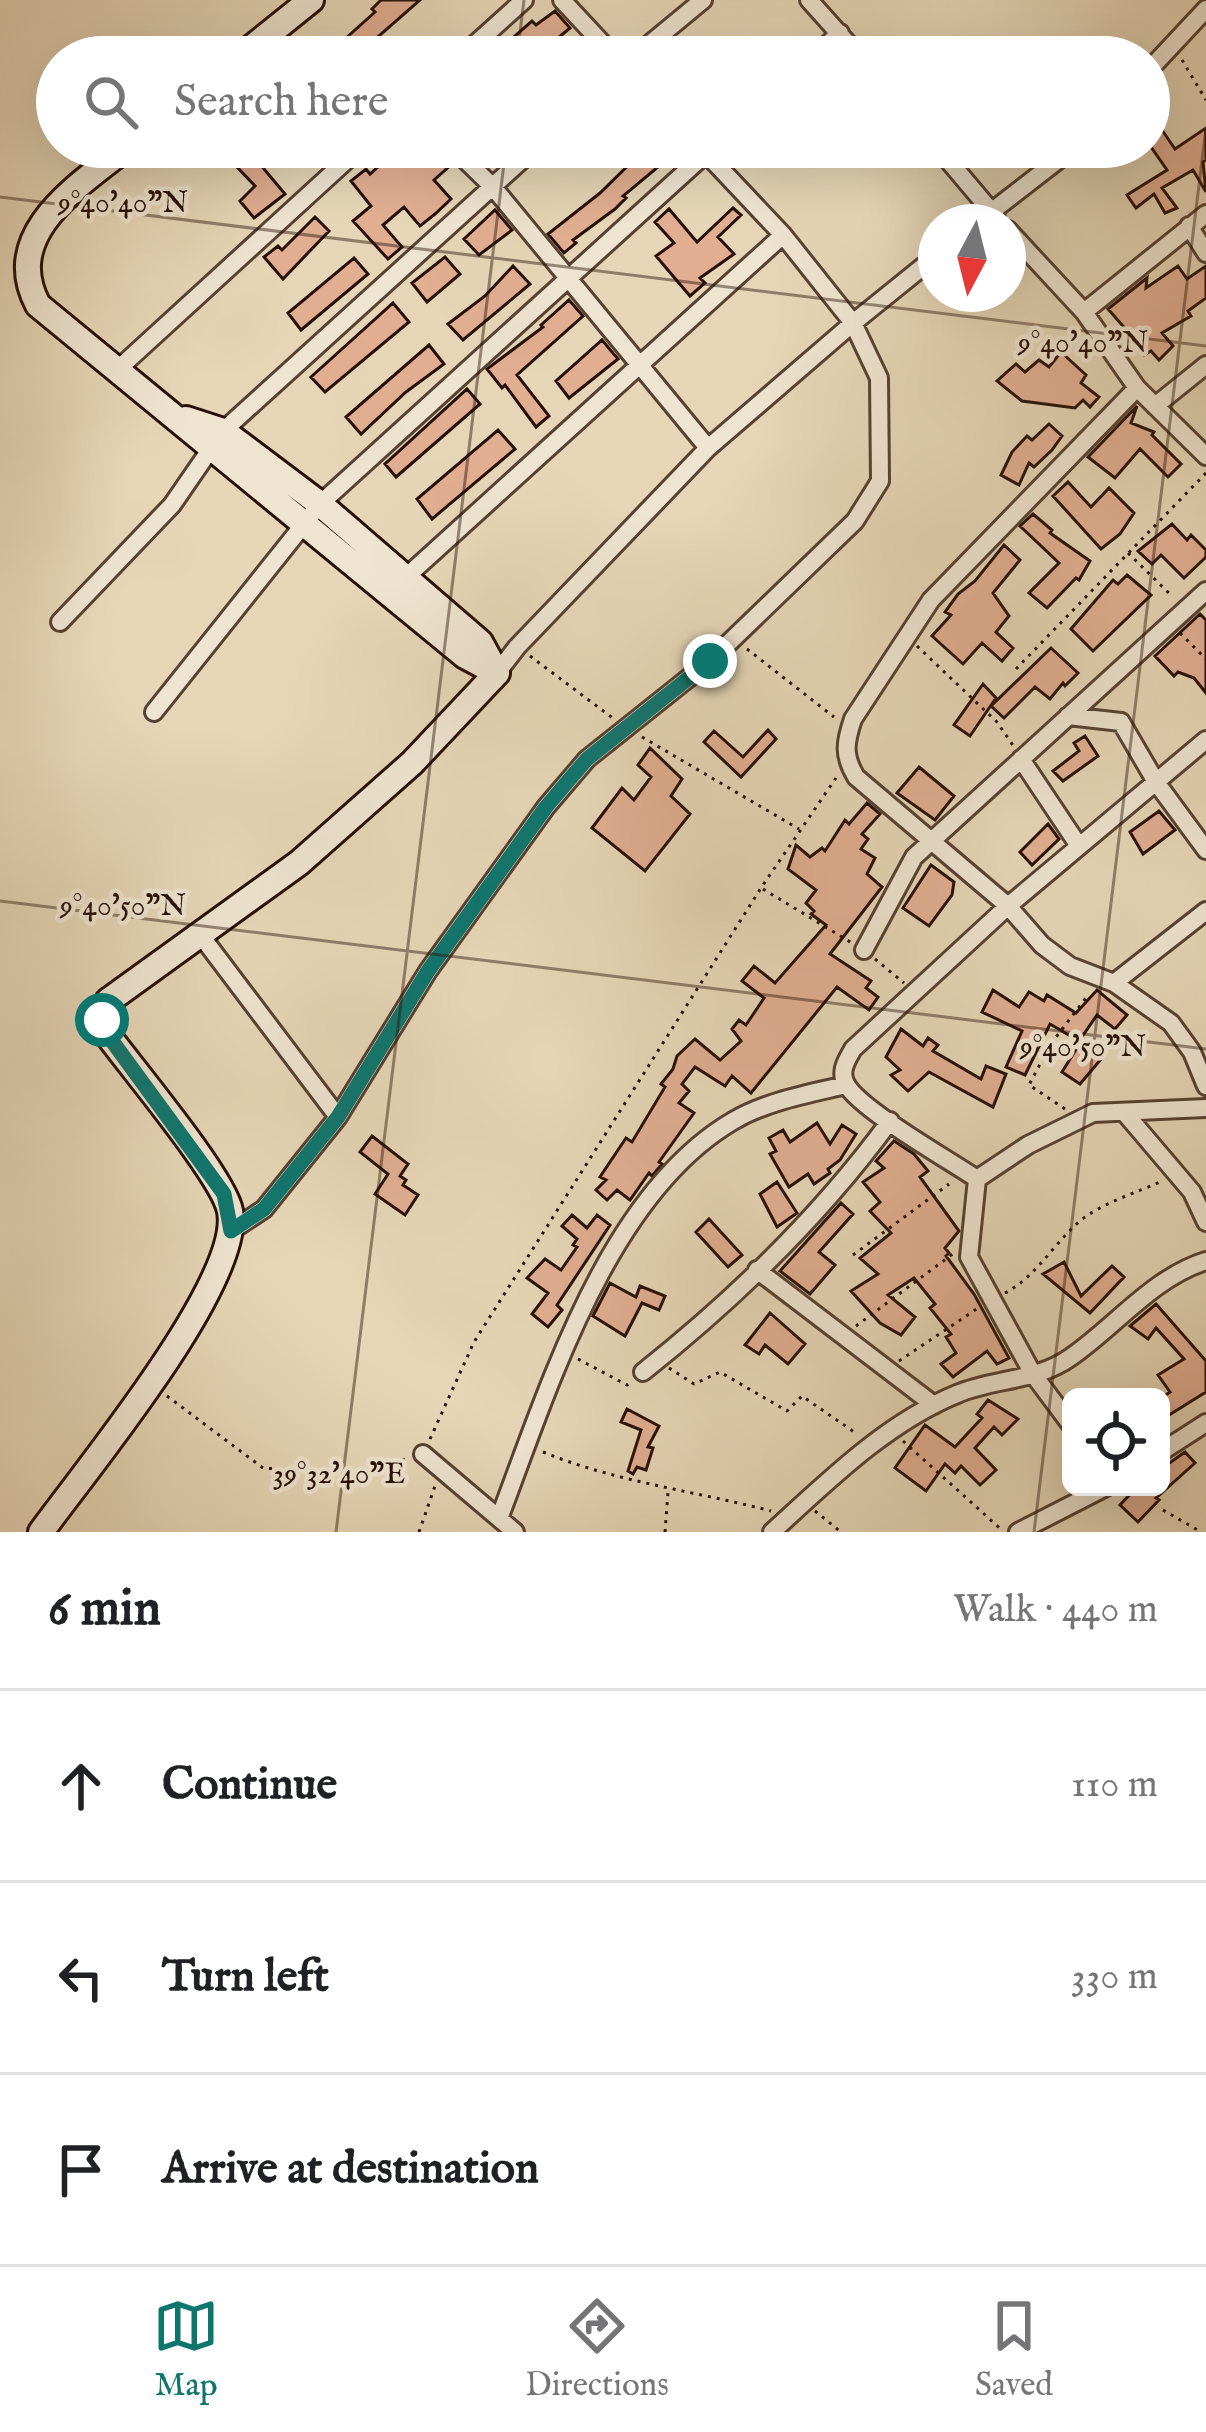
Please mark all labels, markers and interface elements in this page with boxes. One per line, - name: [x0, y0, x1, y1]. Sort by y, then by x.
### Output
- search box: [36, 36, 1170, 168]
- icon: search: [78, 69, 144, 135]
- text: Search here: [174, 74, 388, 131]
- text: 9°40'40"N: [57, 185, 188, 223]
- north arrow: [918, 204, 1026, 312]
- text: 9°40'40"N: [1017, 325, 1148, 363]
- route end: [683, 634, 737, 688]
- text: 9°40'50"N: [59, 888, 186, 926]
- route start: [75, 993, 129, 1047]
- text: 9°40'50"N: [1019, 1029, 1146, 1067]
- map controls: [1062, 1388, 1170, 1496]
- button: locate: [1062, 1388, 1170, 1496]
- text: 39°32'40"E: [273, 1456, 405, 1494]
- text: 6 min: [48, 1578, 161, 1643]
- text: Walk · 440 m: [953, 1586, 1158, 1635]
- icon: ahead: [48, 1753, 114, 1819]
- text: Continue: [162, 1757, 337, 1814]
- text: 110 m: [1071, 1761, 1158, 1810]
- icon: left: [48, 1945, 114, 2011]
- text: Turn left: [162, 1949, 329, 2006]
- text: 330 m: [1071, 1953, 1158, 2002]
- icon: arrive: [48, 2137, 114, 2203]
- text: Arrive at destination: [162, 2141, 539, 2198]
- tab: Map: [153, 2293, 219, 2407]
- tab: Directions: [525, 2293, 669, 2407]
- tab: Saved: [975, 2293, 1053, 2407]

